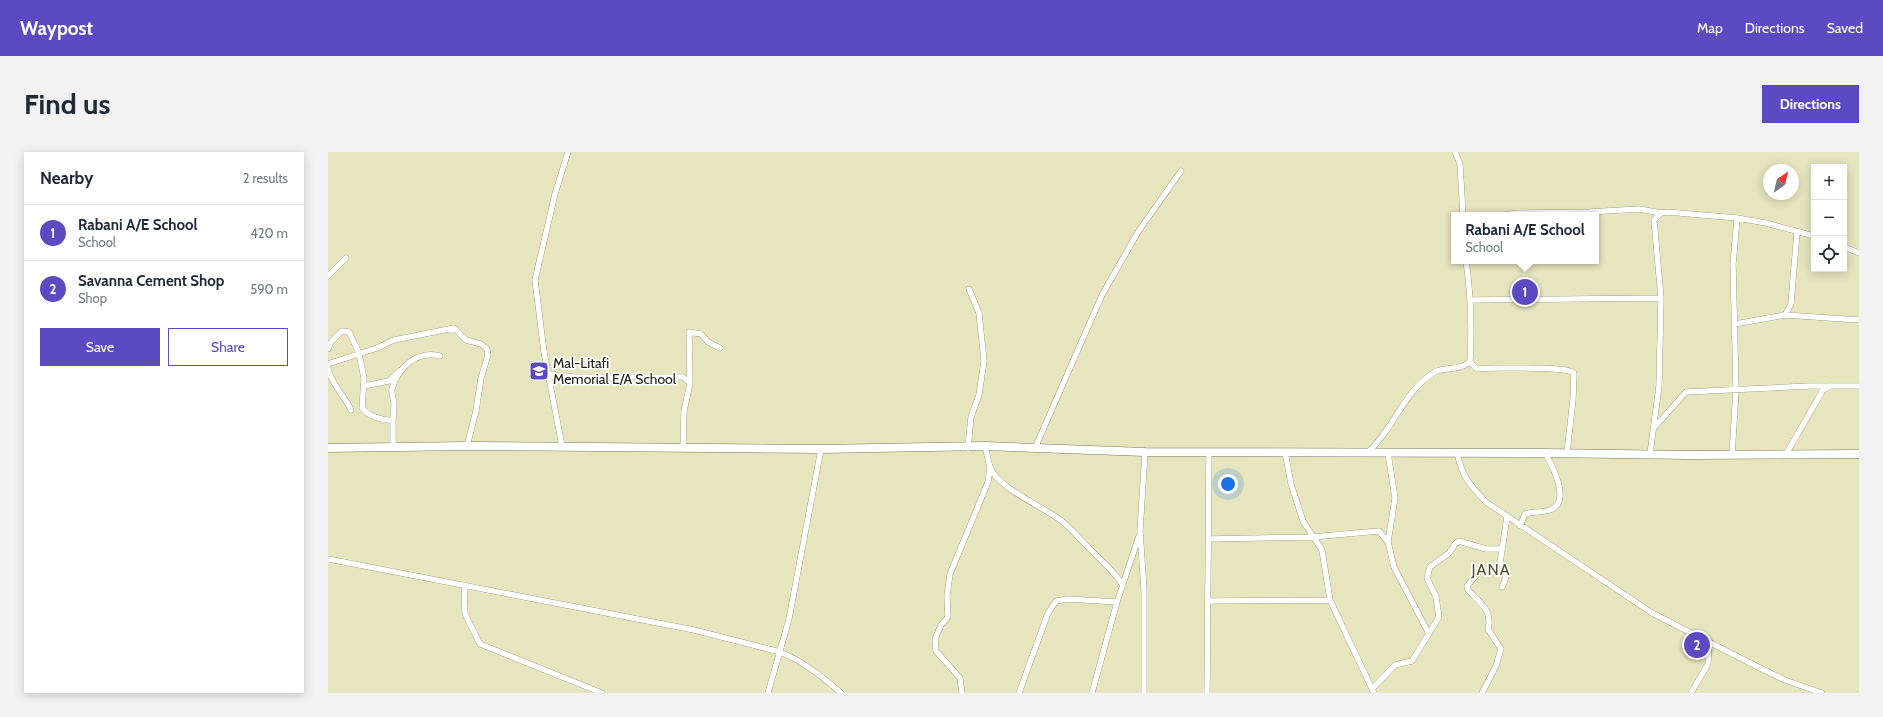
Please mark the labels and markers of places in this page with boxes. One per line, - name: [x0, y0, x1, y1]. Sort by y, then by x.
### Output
- pin: 1: [1512, 277, 1538, 307]
- place label: Mal-Litafi Memorial E/A School: [553, 354, 677, 388]
- school or university icon: Mal-Litafi Memorial E/A School: [528, 360, 550, 382]
- pin: 2: [1684, 630, 1710, 660]

